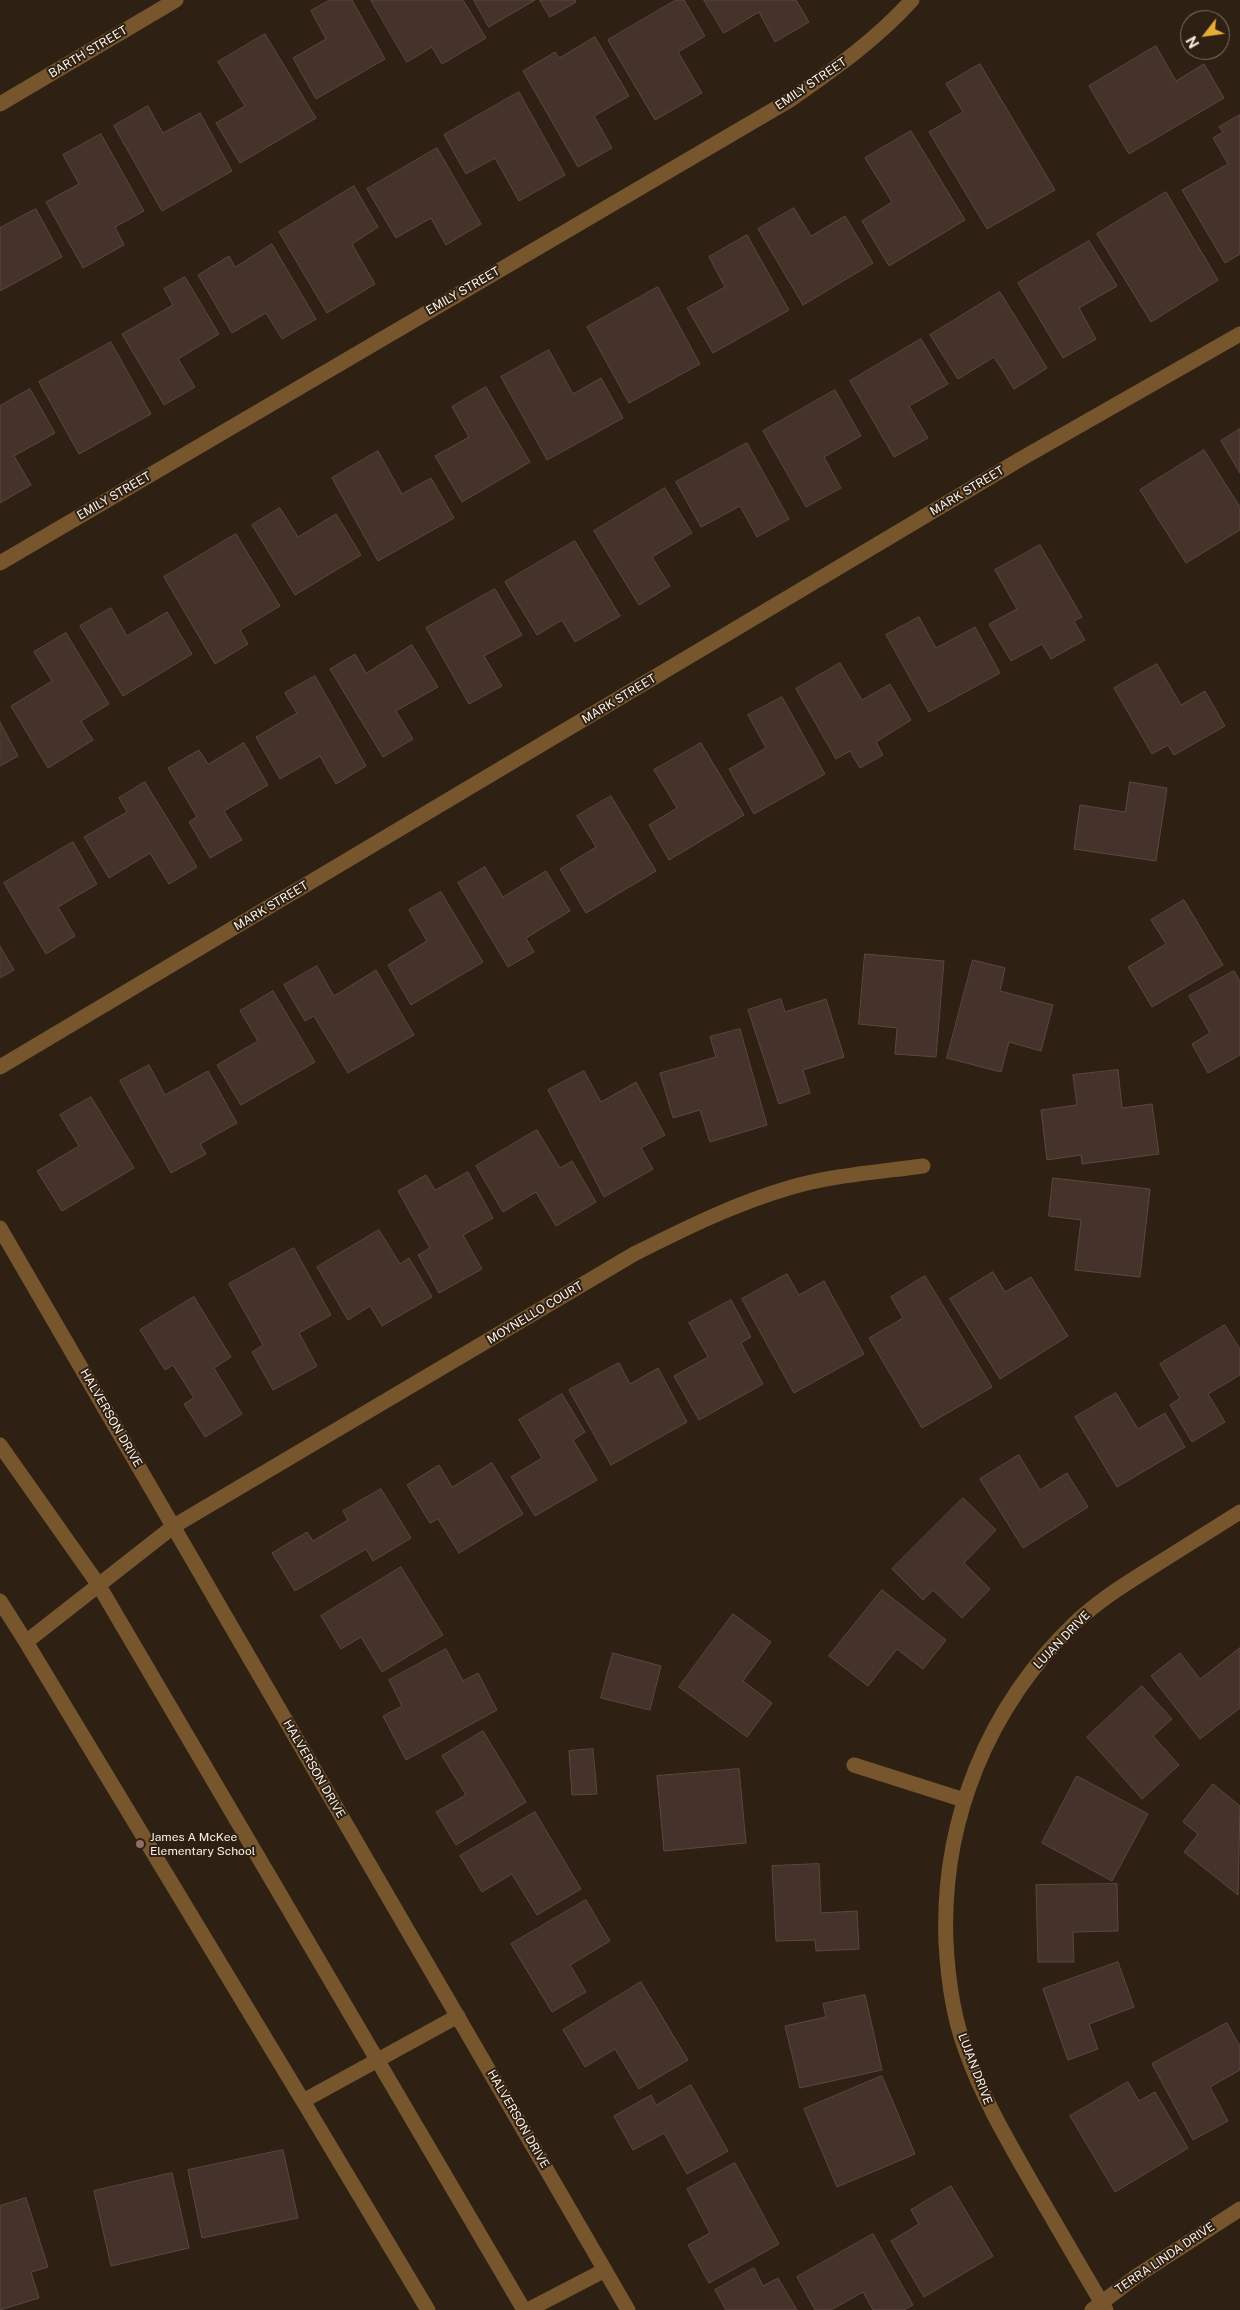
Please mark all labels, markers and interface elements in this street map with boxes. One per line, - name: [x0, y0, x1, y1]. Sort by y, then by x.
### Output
- north arrow: [1180, 10, 1230, 60]
- street label: BARTH STREET: [46, 23, 130, 81]
- text: N: [1183, 33, 1203, 51]
- street label: EMILY STREET: [773, 55, 849, 113]
- street label: EMILY STREET: [423, 264, 503, 318]
- street label: MARK STREET: [927, 463, 1007, 519]
- street label: EMILY STREET: [74, 469, 154, 523]
- street label: MARK STREET: [579, 671, 659, 727]
- street label: MARK STREET: [231, 878, 311, 934]
- street label: MOYNELLO COURT: [485, 1279, 585, 1347]
- street label: HALVERSON DRIVE: [77, 1366, 145, 1470]
- street label: LUJAN DRIVE: [1031, 1608, 1093, 1672]
- street label: HALVERSON DRIVE: [280, 1717, 348, 1821]
- place label: James A McKee Elementary School: [150, 1830, 255, 1858]
- marker: James A McKee Elementary School: [134, 1838, 146, 1850]
- street label: LUJAN DRIVE: [955, 2031, 995, 2107]
- street label: HALVERSON DRIVE: [484, 2067, 552, 2171]
- street label: TERRA LINDA DRIVE: [1113, 2219, 1217, 2297]

